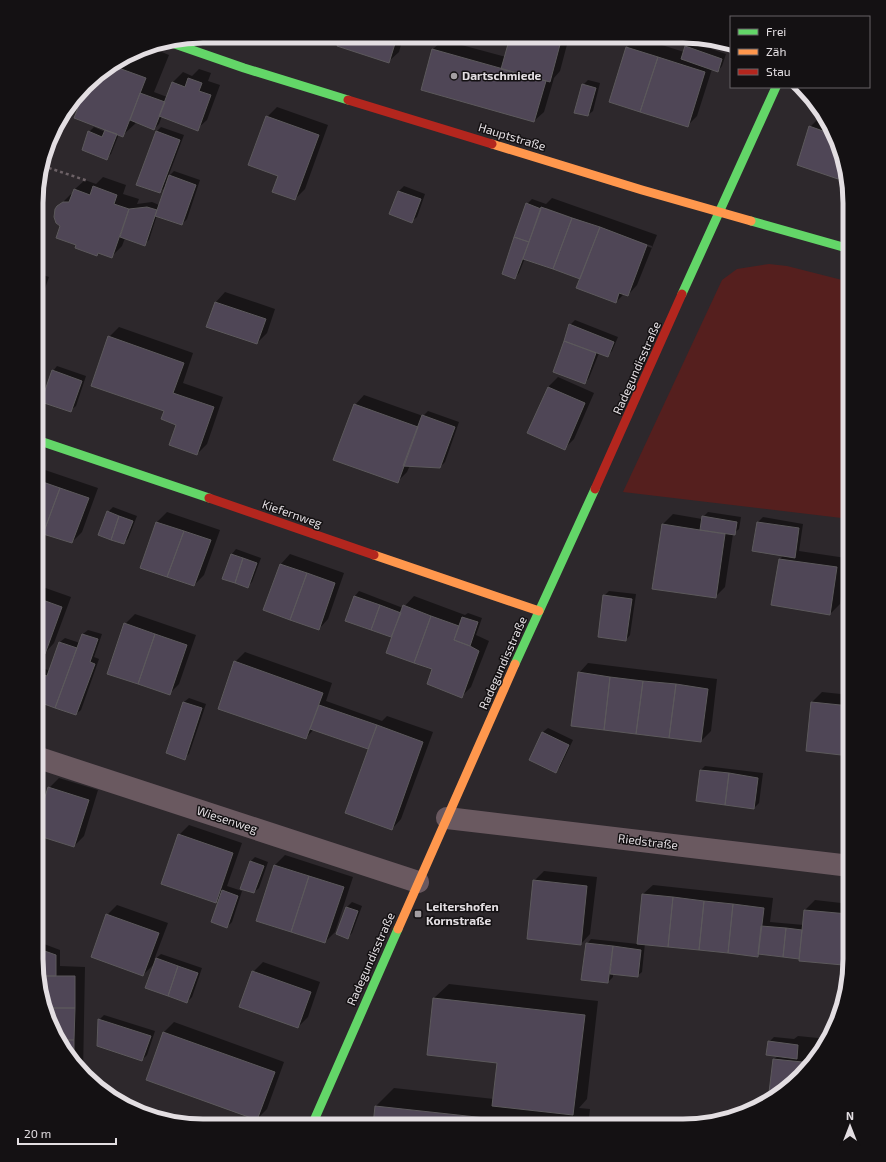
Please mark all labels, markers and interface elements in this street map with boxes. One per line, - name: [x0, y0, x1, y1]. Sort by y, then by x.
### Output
- legend: [730, 16, 870, 88]
- text: Frei: [766, 24, 786, 38]
- text: Zäh: [766, 44, 786, 58]
- text: Stau: [766, 64, 791, 78]
- place label: Dartschmiede: [462, 68, 542, 82]
- marker: Dartschmiede: [449, 71, 459, 81]
- street label: Hauptstraße: [477, 119, 548, 153]
- street label: Radegundisstraße: [609, 319, 663, 416]
- street label: Kiefernweg: [261, 496, 324, 530]
- street label: Radegundisstraße: [475, 614, 529, 711]
- street label: Wiesenweg: [195, 803, 260, 836]
- street label: Riedstraße: [617, 830, 679, 852]
- place label: Leitershofen Kornstraße: [426, 899, 499, 927]
- marker: Leitershofen Kornstraße: [413, 909, 423, 919]
- street label: Radegundisstraße: [343, 910, 397, 1007]
- north arrow: [830, 1106, 870, 1146]
- text: N: [846, 1109, 854, 1122]
- scale bar: [18, 1120, 116, 1146]
- text: 20 m: [24, 1126, 51, 1140]

